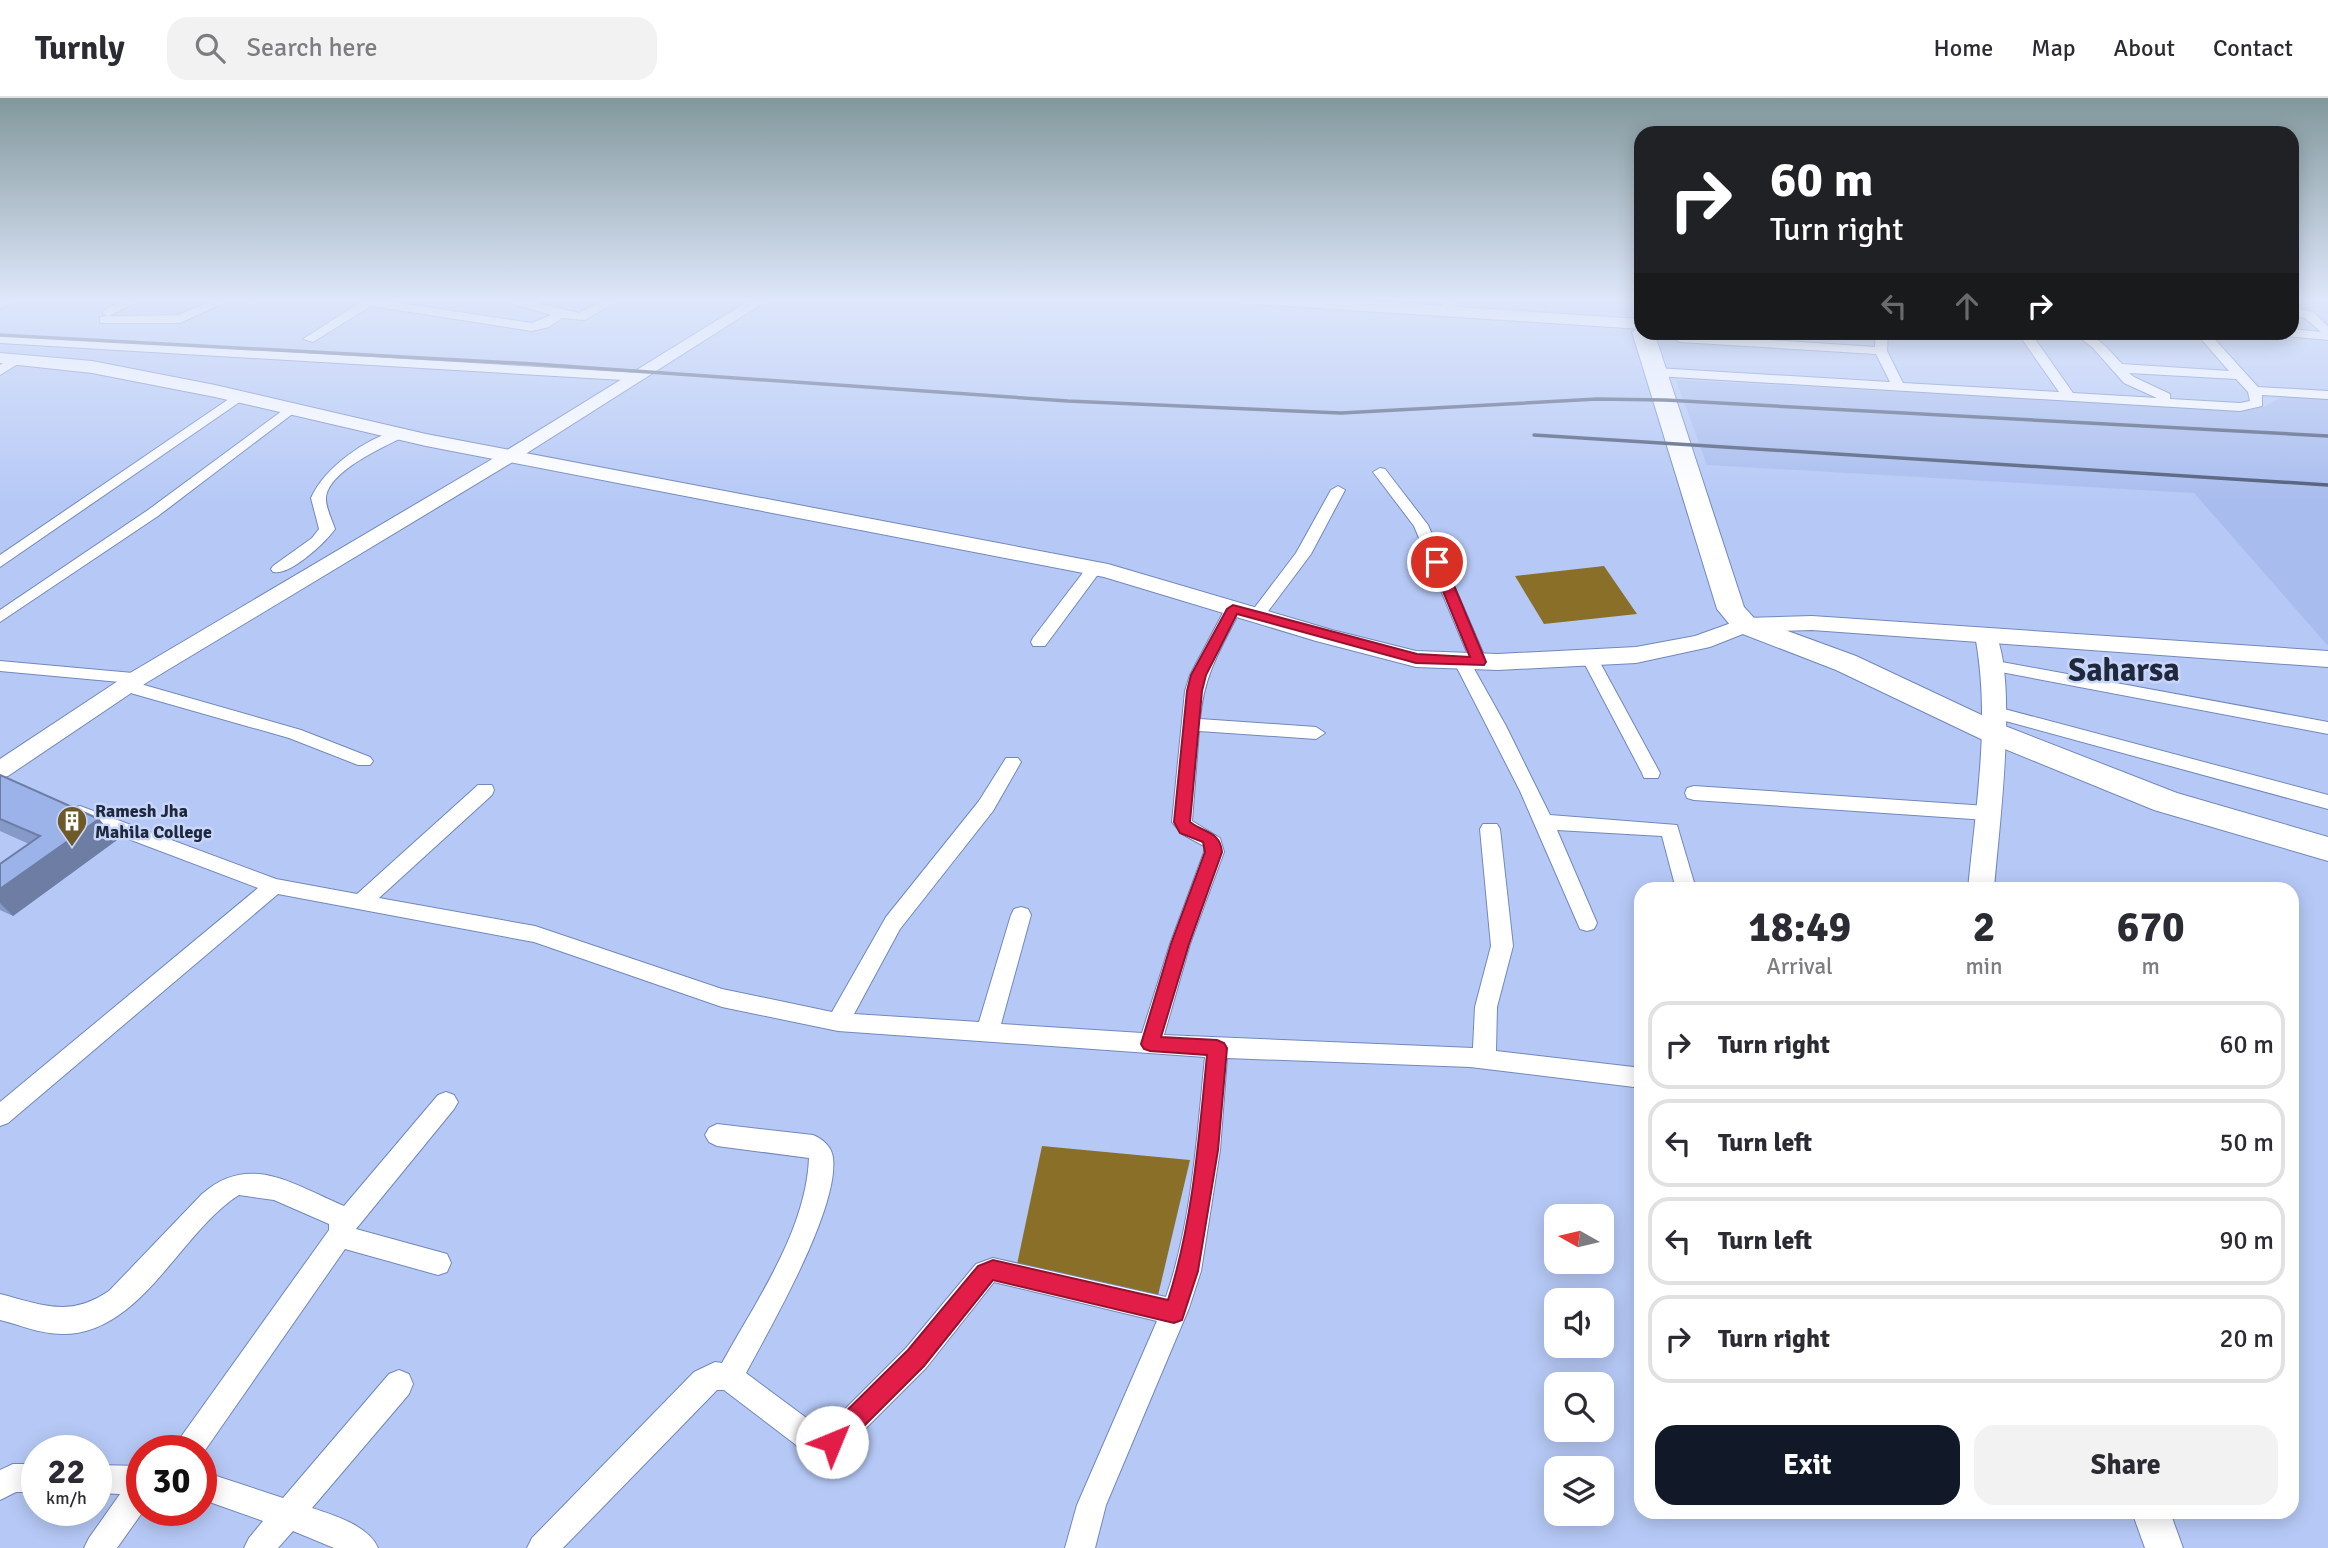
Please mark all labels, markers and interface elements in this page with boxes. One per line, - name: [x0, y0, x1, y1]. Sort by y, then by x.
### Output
- search box: [167, 17, 657, 80]
- text: Turnly: [35, 28, 125, 69]
- icon: search: [191, 29, 229, 67]
- text: Search here: [247, 32, 378, 64]
- text: Home: [1933, 33, 1993, 63]
- text: Map: [2031, 33, 2076, 63]
- text: About: [2114, 33, 2175, 63]
- text: Contact: [2213, 33, 2293, 63]
- text: 60 m: [1770, 150, 1873, 210]
- icon: right: [1655, 154, 1746, 245]
- text: Turn right: [1770, 210, 1903, 249]
- icon: left: [1875, 287, 1913, 325]
- icon: ahead: [1948, 287, 1986, 325]
- icon: right: [2021, 287, 2059, 325]
- pin: [1407, 532, 1467, 592]
- icon: arrive: [1418, 543, 1456, 581]
- district label: Saharsa: [2068, 651, 2180, 690]
- place label: Ramesh Jha Mahila College: [95, 800, 212, 843]
- building icon: Ramesh Jha Mahila College: [55, 804, 89, 848]
- text: 18:49: [1748, 902, 1851, 953]
- text: 2: [1973, 902, 1995, 953]
- text: 670: [2117, 902, 2185, 953]
- text: Arrival: [1767, 952, 1833, 981]
- text: min: [1965, 952, 2003, 981]
- text: m: [2142, 952, 2160, 981]
- icon: right: [1659, 1026, 1697, 1064]
- text: Turn right: [1718, 1029, 1830, 1061]
- text: 60 m: [2219, 1029, 2274, 1061]
- icon: left: [1659, 1124, 1697, 1162]
- text: Turn left: [1718, 1127, 1812, 1159]
- text: 50 m: [2219, 1127, 2274, 1159]
- north arrow: [1544, 1204, 1614, 1274]
- map controls: [1544, 1204, 1614, 1526]
- icon: left: [1659, 1222, 1697, 1260]
- text: Turn left: [1718, 1225, 1812, 1257]
- text: 90 m: [2219, 1225, 2274, 1257]
- button: sound: [1544, 1288, 1614, 1358]
- icon: right: [1659, 1320, 1697, 1358]
- text: Turn right: [1718, 1323, 1830, 1355]
- text: 20 m: [2219, 1323, 2274, 1355]
- button: search: [1544, 1372, 1614, 1442]
- position arrow: [795, 1405, 869, 1479]
- button: Exit: [1655, 1425, 1960, 1505]
- button: Share: [1974, 1425, 2278, 1505]
- speed limit sign: 30: [126, 1435, 217, 1526]
- text: 22: [48, 1450, 85, 1493]
- button: layers: [1544, 1456, 1614, 1526]
- text: km/h: [46, 1487, 87, 1509]

